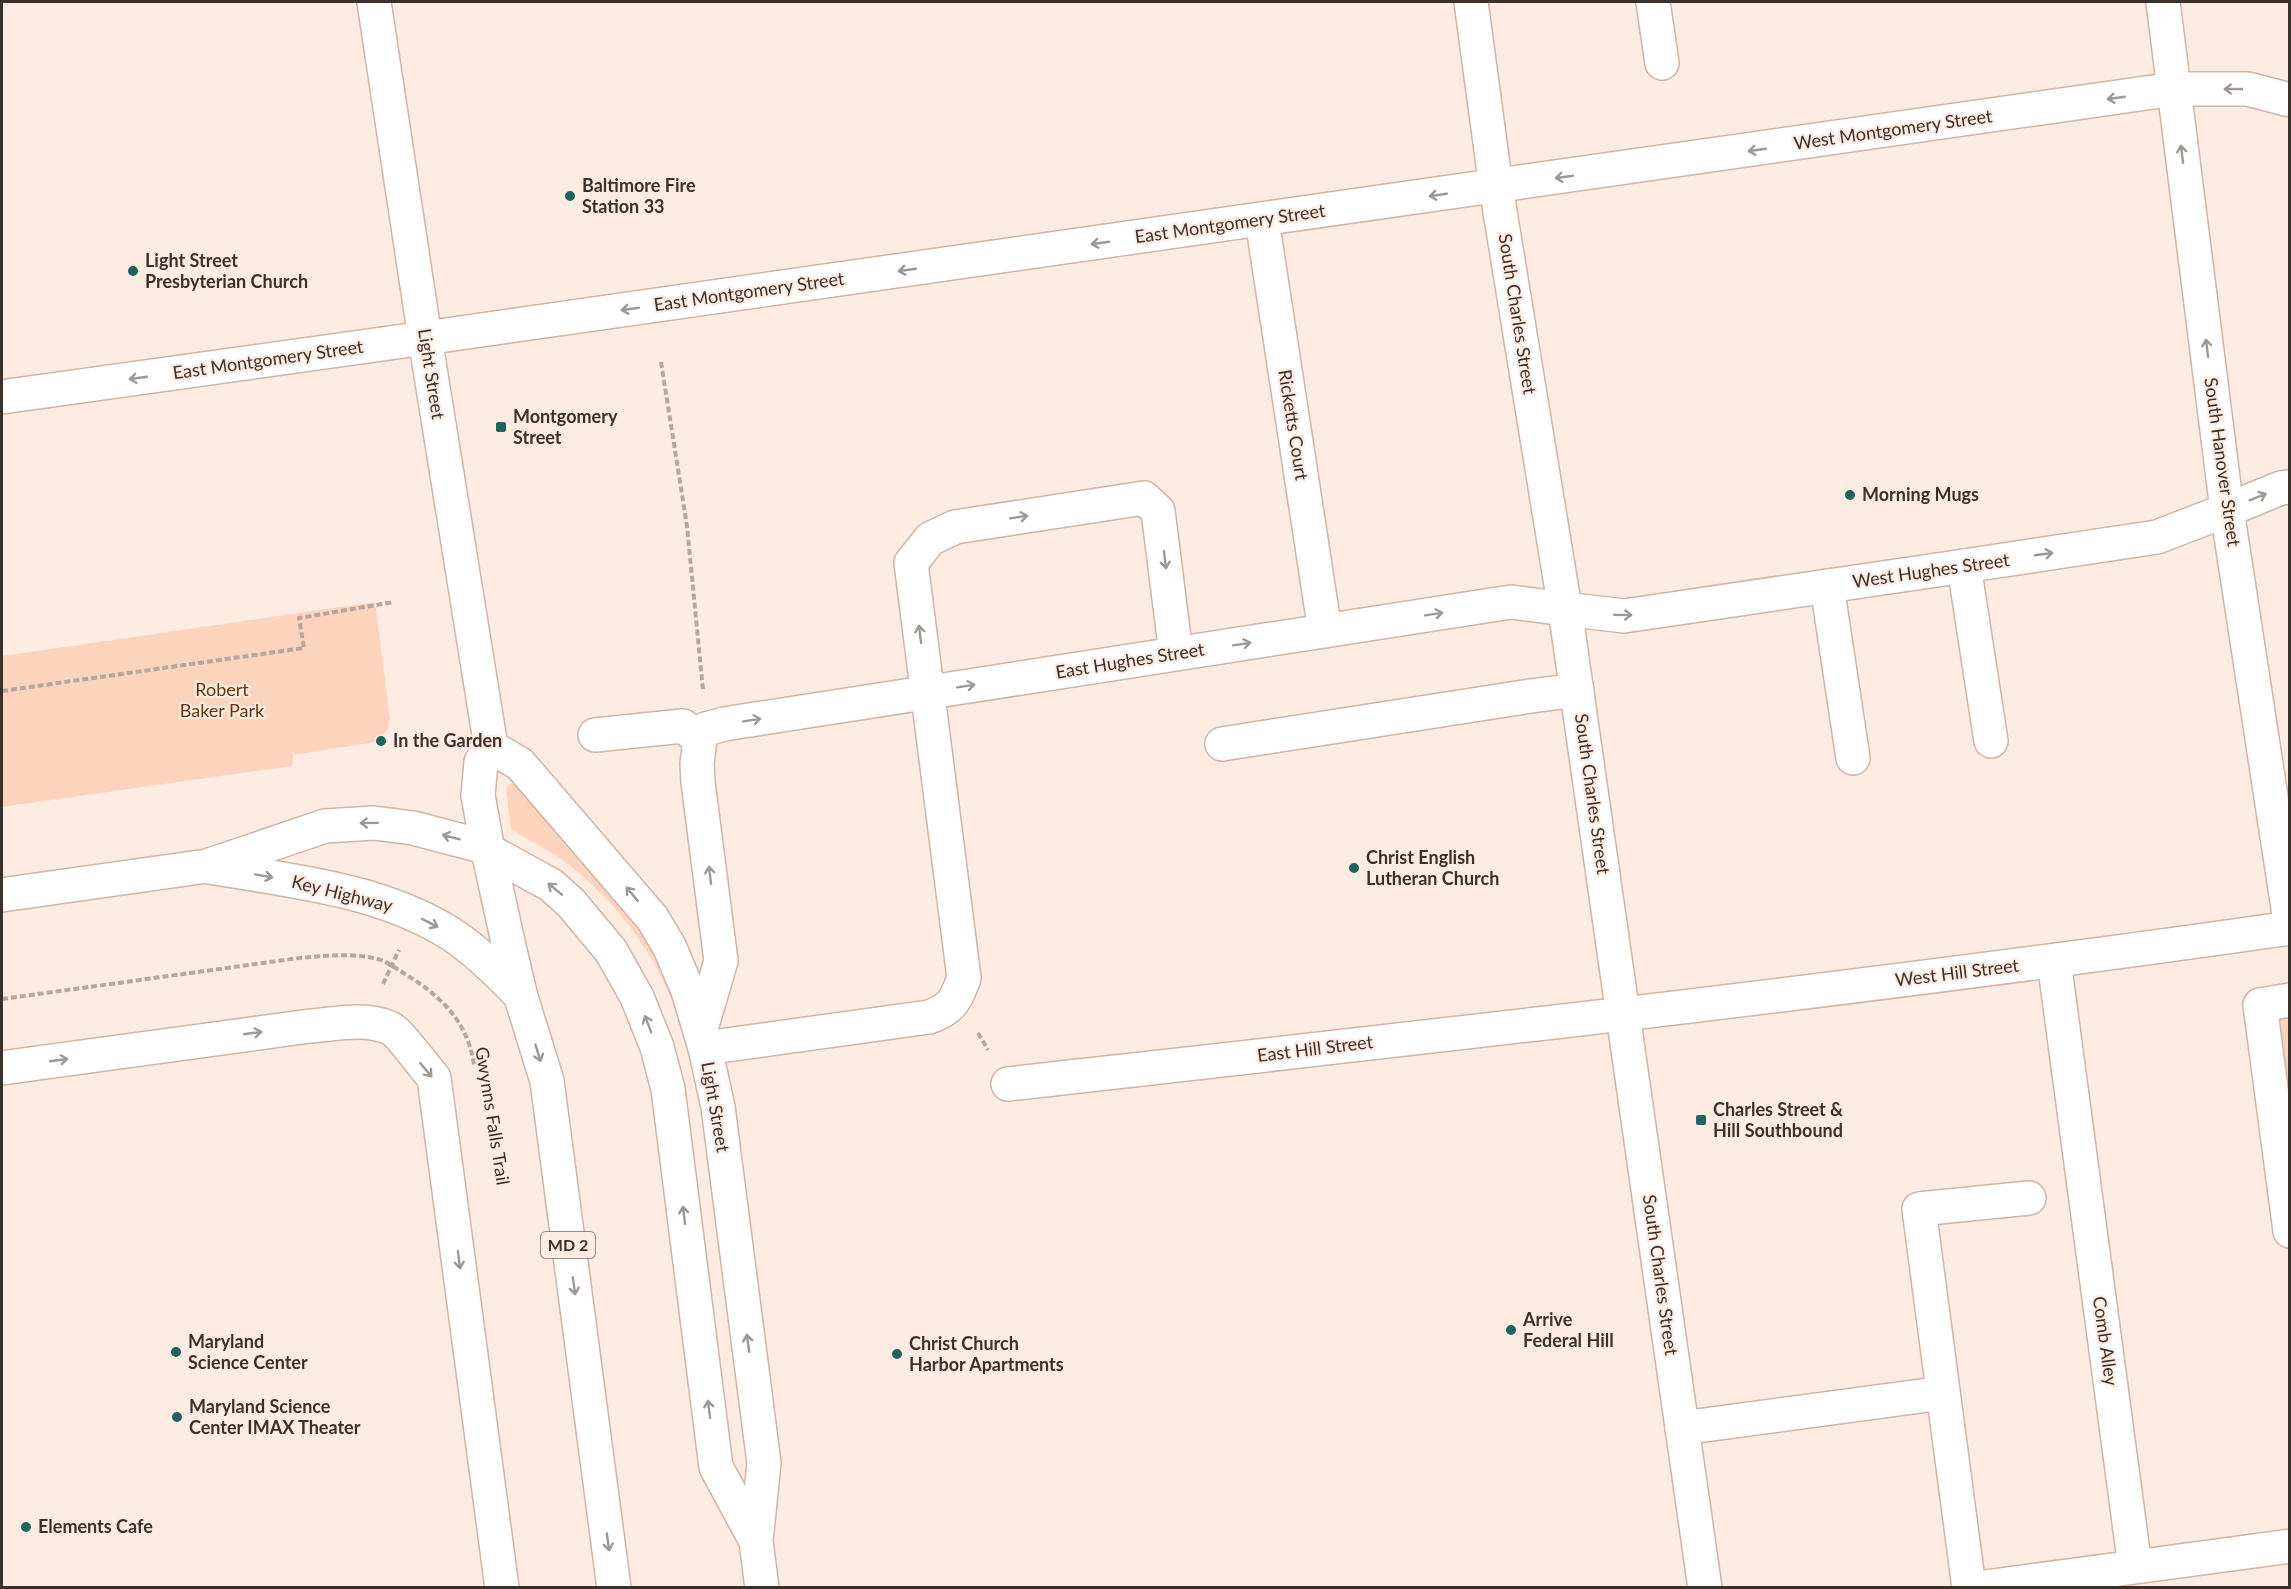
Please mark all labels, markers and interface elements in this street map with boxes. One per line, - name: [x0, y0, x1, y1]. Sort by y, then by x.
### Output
- one-way arrow: [2223, 83, 2243, 95]
- one-way arrow: [2107, 92, 2126, 103]
- street label: West Montgomery Street: [1792, 104, 1994, 154]
- one-way arrow: [1747, 144, 1767, 155]
- one-way arrow: [2177, 145, 2188, 165]
- one-way arrow: [1554, 172, 1574, 183]
- place label: Baltimore Fire Station 33: [582, 174, 696, 217]
- marker: Baltimore Fire Station 33: [563, 189, 577, 203]
- one-way arrow: [1429, 189, 1449, 200]
- street label: East Montgomery Street: [1133, 199, 1327, 247]
- street label: South Charles Street: [1494, 232, 1542, 396]
- one-way arrow: [1090, 237, 1110, 248]
- place label: Light Street Presbyterian Church: [145, 249, 308, 292]
- marker: Light Street Presbyterian Church: [126, 264, 140, 278]
- one-way arrow: [897, 264, 917, 275]
- street label: East Montgomery Street: [652, 267, 846, 315]
- one-way arrow: [621, 303, 641, 314]
- street label: Light Street: [414, 327, 450, 421]
- street label: East Montgomery Street: [171, 335, 365, 383]
- one-way arrow: [2201, 338, 2212, 358]
- street label: Ricketts Court: [1274, 368, 1314, 482]
- one-way arrow: [129, 372, 149, 383]
- street label: South Hanover Street: [2200, 376, 2246, 548]
- place label: Montgomery Street: [513, 405, 618, 448]
- marker: Montgomery Street: [494, 420, 508, 434]
- place label: Morning Mugs: [1862, 483, 1979, 505]
- marker: Morning Mugs: [1843, 488, 1857, 502]
- one-way arrow: [2248, 491, 2267, 502]
- one-way arrow: [1009, 511, 1028, 522]
- street label: West Hughes Street: [1851, 548, 2011, 592]
- one-way arrow: [2034, 548, 2053, 559]
- one-way arrow: [1159, 550, 1170, 569]
- one-way arrow: [1424, 608, 1444, 619]
- one-way arrow: [1612, 609, 1632, 621]
- one-way arrow: [914, 625, 925, 645]
- street label: East Hughes Street: [1054, 637, 1206, 683]
- one-way arrow: [1231, 638, 1251, 649]
- park label: Robert Baker Park: [180, 678, 265, 721]
- one-way arrow: [955, 681, 975, 692]
- street label: South Charles Street: [1571, 712, 1615, 876]
- one-way arrow: [742, 714, 762, 725]
- place label: In the Garden: [393, 729, 502, 751]
- marker: In the Garden: [374, 734, 388, 748]
- one-way arrow: [360, 818, 380, 829]
- one-way arrow: [442, 831, 461, 842]
- place label: Christ English Lutheran Church: [1366, 846, 1499, 889]
- marker: Christ English Lutheran Church: [1347, 861, 1361, 875]
- one-way arrow: [704, 865, 715, 885]
- street label: Key Highway: [289, 870, 396, 916]
- one-way arrow: [254, 871, 274, 882]
- one-way arrow: [547, 883, 563, 896]
- one-way arrow: [625, 886, 638, 902]
- one-way arrow: [421, 917, 438, 929]
- street label: West Hill Street: [1894, 953, 2020, 991]
- one-way arrow: [642, 1016, 653, 1034]
- one-way arrow: [242, 1028, 262, 1039]
- street label: East Hill Street: [1256, 1030, 1375, 1066]
- one-way arrow: [533, 1043, 544, 1062]
- street label: Gwynns Falls Trail: [471, 1045, 515, 1187]
- one-way arrow: [49, 1054, 69, 1065]
- street label: Light Street: [697, 1060, 735, 1154]
- one-way arrow: [420, 1062, 433, 1078]
- place label: Charles Street & Hill Southbound: [1713, 1098, 1843, 1141]
- marker: Charles Street & Hill Southbound: [1694, 1113, 1708, 1127]
- street label: South Charles Street: [1639, 1193, 1683, 1357]
- one-way arrow: [678, 1206, 689, 1226]
- road number: MD 2: [541, 1232, 595, 1258]
- one-way arrow: [454, 1250, 465, 1270]
- one-way arrow: [568, 1276, 579, 1296]
- street label: Comb Alley: [2089, 1295, 2123, 1388]
- place label: Arrive Federal Hill: [1522, 1308, 1614, 1351]
- marker: Arrive Federal Hill: [1504, 1323, 1518, 1337]
- place label: Maryland Science Center: [188, 1330, 308, 1373]
- place label: Christ Church Harbor Apartments: [909, 1332, 1064, 1375]
- one-way arrow: [742, 1333, 753, 1353]
- marker: Maryland Science Center: [169, 1345, 183, 1359]
- marker: Christ Church Harbor Apartments: [890, 1347, 904, 1361]
- place label: Maryland Science Center IMAX Theater: [189, 1395, 361, 1438]
- one-way arrow: [703, 1399, 714, 1419]
- marker: Maryland Science Center IMAX Theater: [170, 1410, 184, 1424]
- place label: Elements Cafe: [38, 1515, 153, 1537]
- marker: Elements Cafe: [19, 1520, 33, 1534]
- one-way arrow: [602, 1532, 613, 1552]

